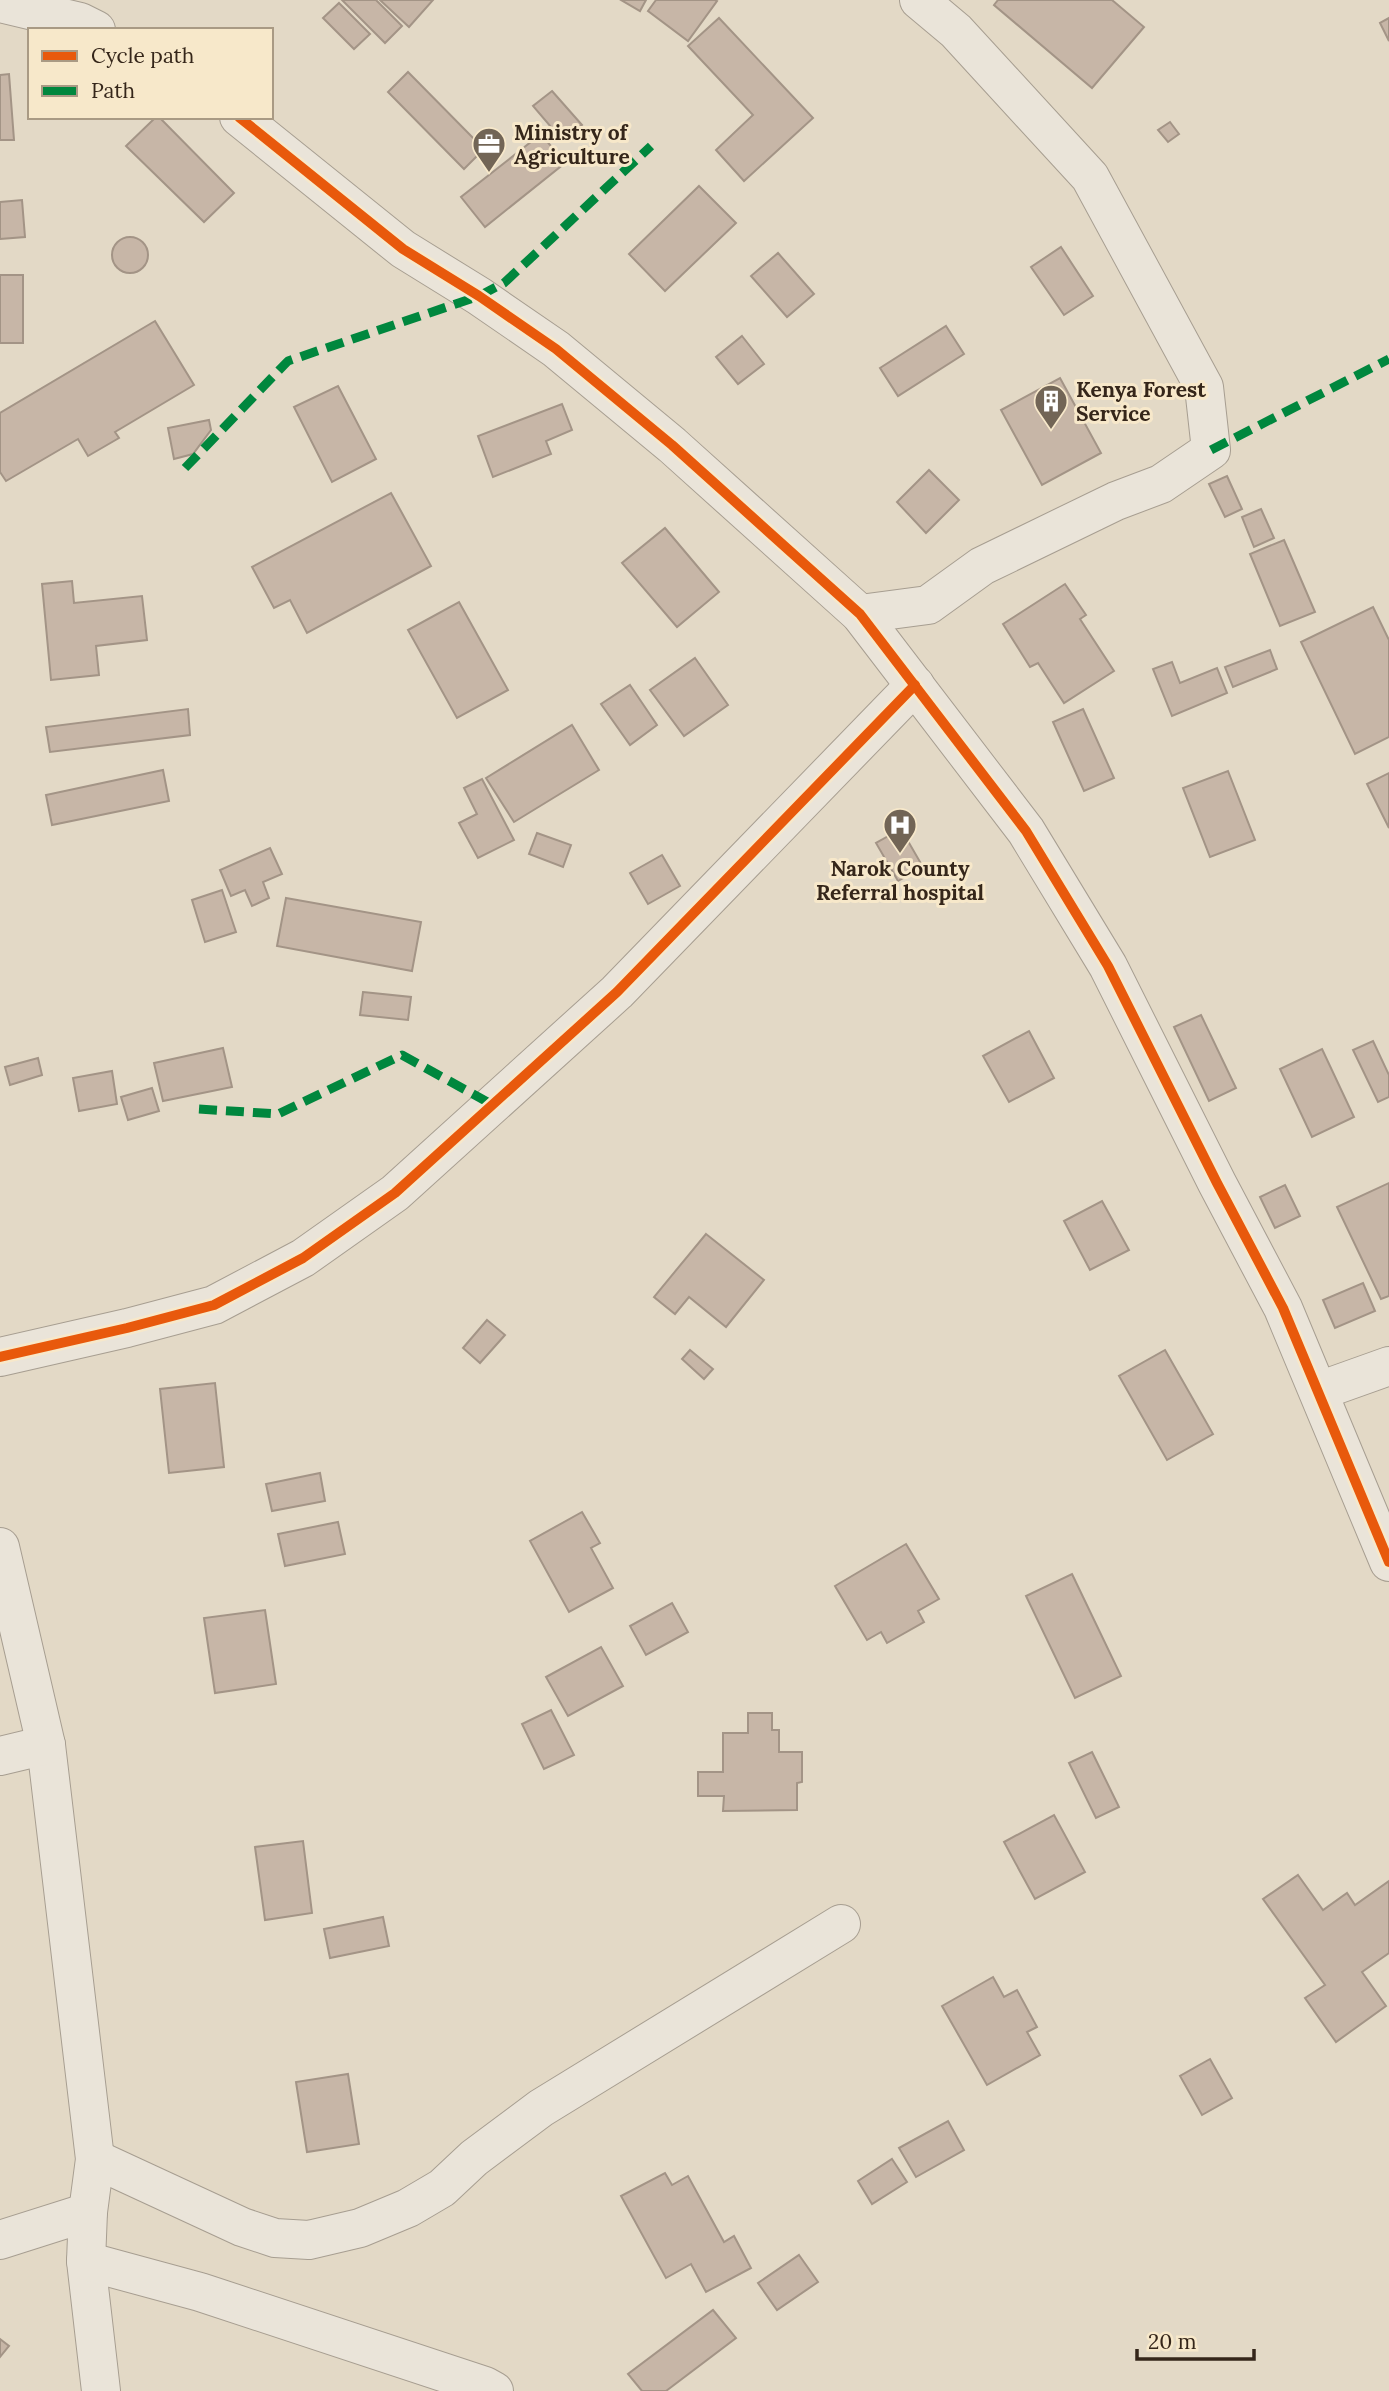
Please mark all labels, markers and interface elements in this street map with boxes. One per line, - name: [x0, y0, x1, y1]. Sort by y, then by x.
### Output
- legend: [28, 28, 273, 119]
- text: Cycle path: [91, 42, 194, 69]
- text: Path: [91, 77, 135, 104]
- place label: Ministry of Agriculture: [514, 119, 630, 170]
- office icon: Ministry of Agriculture: [470, 125, 508, 174]
- place label: Kenya Forest Service: [1076, 376, 1206, 427]
- building icon: Kenya Forest Service: [1032, 382, 1070, 431]
- hospital icon: Narok County Referral hospital: [881, 806, 919, 855]
- place label: Narok County Referral hospital: [816, 855, 985, 906]
- scale bar: [1137, 2318, 1254, 2362]
- text: 20 m: [1148, 2328, 1197, 2355]

